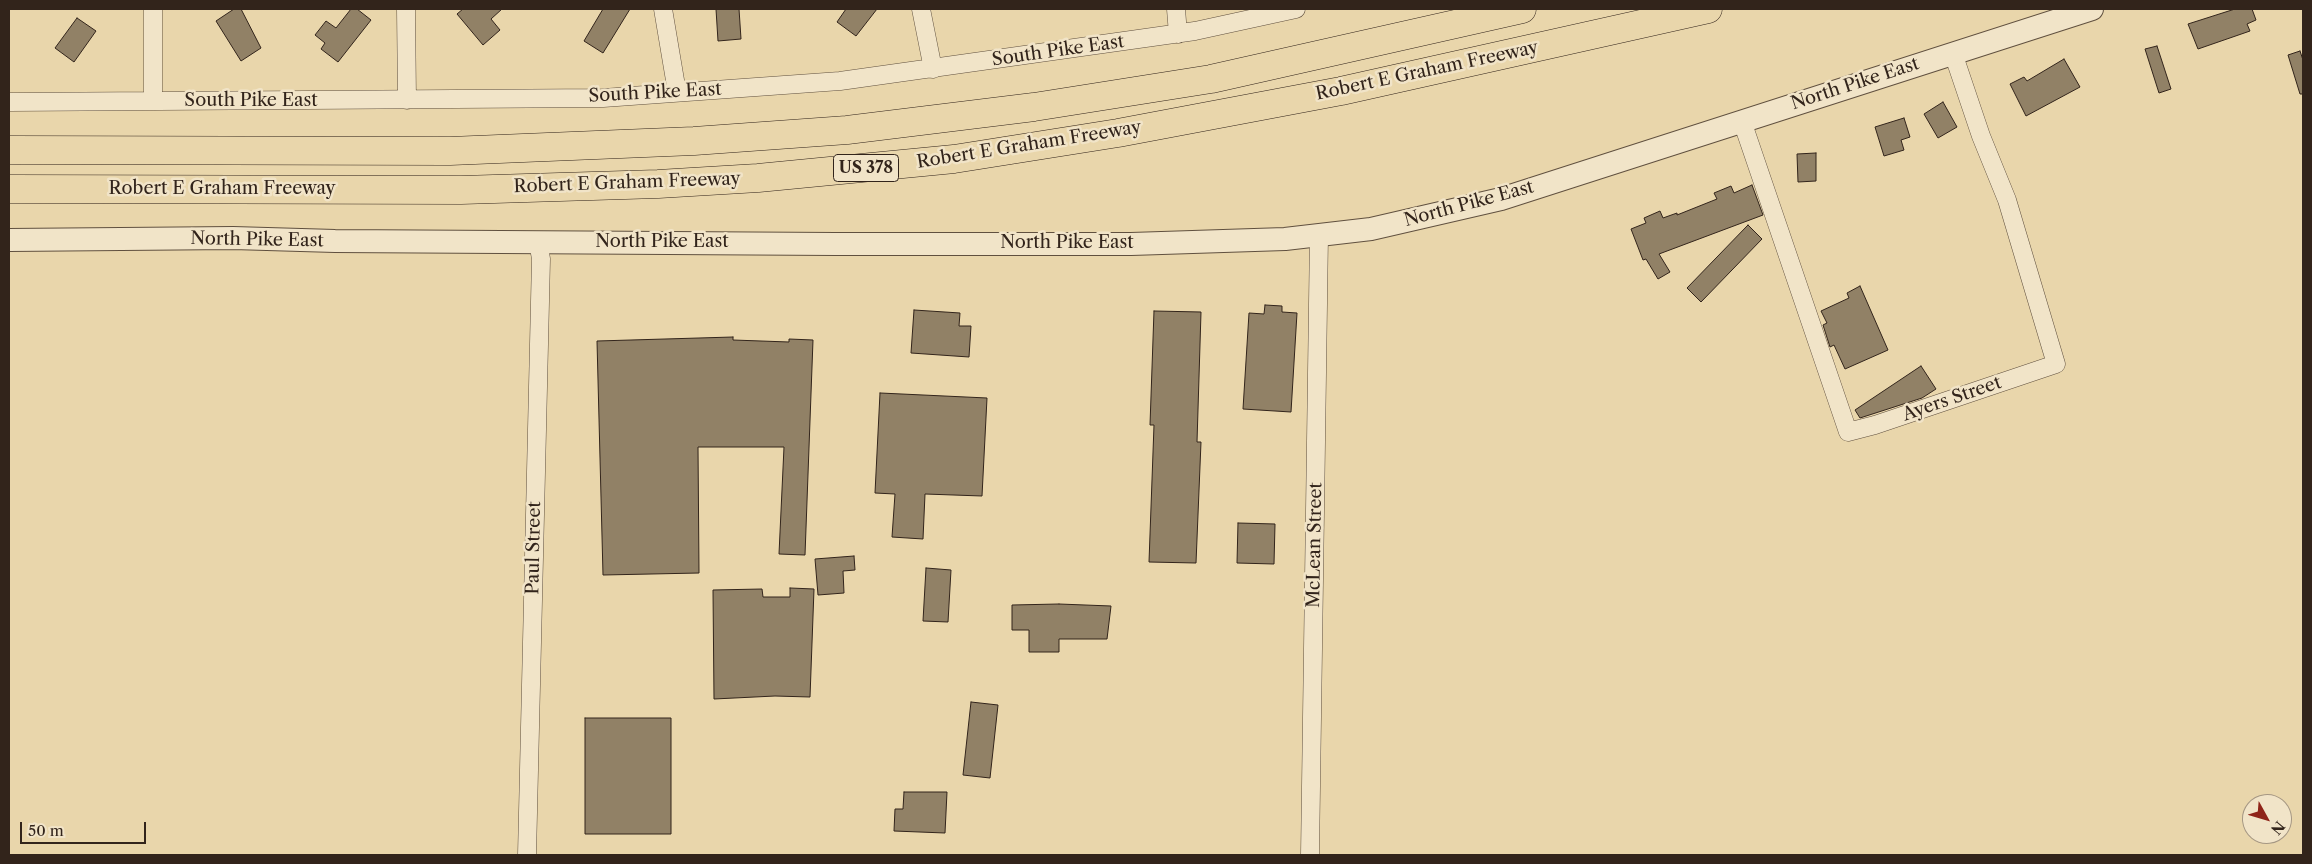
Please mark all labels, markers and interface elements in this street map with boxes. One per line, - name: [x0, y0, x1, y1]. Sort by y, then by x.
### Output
- street label: South Pike East: [991, 31, 1125, 71]
- street label: Robert E Graham Freeway: [1314, 37, 1540, 105]
- street label: North Pike East: [1788, 53, 1922, 115]
- street label: South Pike East: [588, 79, 722, 107]
- street label: South Pike East: [184, 90, 318, 112]
- street label: Robert E Graham Freeway: [915, 117, 1143, 173]
- road number: US 378: [834, 154, 898, 182]
- street label: Robert E Graham Freeway: [513, 168, 741, 198]
- street label: North Pike East: [1402, 176, 1536, 232]
- street label: Robert E Graham Freeway: [108, 178, 336, 200]
- street label: North Pike East: [190, 228, 324, 252]
- street label: North Pike East: [595, 231, 729, 253]
- street label: North Pike East: [1000, 232, 1134, 254]
- street label: Ayers Street: [1900, 372, 2004, 426]
- street label: McLean Street: [1303, 482, 1327, 608]
- street label: Paul Street: [522, 501, 546, 595]
- north arrow: [2242, 794, 2292, 844]
- scale bar: [22, 812, 149, 844]
- text: N: [2267, 817, 2289, 838]
- text: 50 m: [28, 821, 64, 840]

